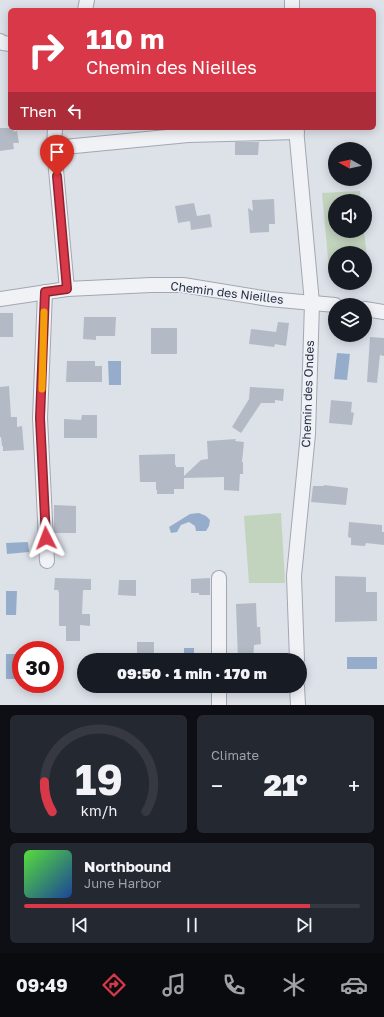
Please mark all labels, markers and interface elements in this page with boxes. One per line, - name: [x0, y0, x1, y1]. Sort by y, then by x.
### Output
- text: 110 m: [86, 22, 165, 55]
- icon: right: [20, 24, 72, 76]
- text: Chemin des Nieilles: [86, 56, 257, 78]
- icon: left: [64, 100, 86, 122]
- text: Then: [20, 102, 56, 120]
- pin: [40, 135, 74, 176]
- icon: arrive: [46, 141, 68, 163]
- north arrow: [328, 142, 372, 186]
- map controls: [328, 142, 372, 342]
- button: sound: [328, 194, 372, 238]
- button: search: [328, 246, 372, 290]
- street label: Chemin des Nieilles: [170, 278, 284, 307]
- button: layers: [328, 298, 372, 342]
- street label: Chemin des Ondes: [298, 340, 317, 448]
- position arrow: [25, 517, 67, 559]
- speed limit sign: 30: [12, 641, 64, 693]
- text: 09:50 · 1 min · 170 m: [117, 664, 267, 682]
- text: Climate: [211, 747, 259, 763]
- text: 19: [75, 754, 122, 804]
- text: 21°: [263, 767, 308, 803]
- text: −: [211, 772, 223, 799]
- text: +: [348, 772, 360, 799]
- text: km/h: [80, 802, 117, 819]
- text: Northbound: [84, 857, 171, 875]
- text: June Harbor: [84, 875, 161, 891]
- icon: previous: [69, 914, 91, 936]
- icon: pause: [181, 914, 203, 936]
- icon: next: [293, 914, 315, 936]
- icon: directions: [100, 971, 128, 999]
- icon: music: [160, 971, 188, 999]
- icon: phone: [220, 971, 248, 999]
- icon: climate: [280, 971, 308, 999]
- icon: car: [340, 971, 368, 999]
- text: 09:49: [16, 974, 68, 996]

